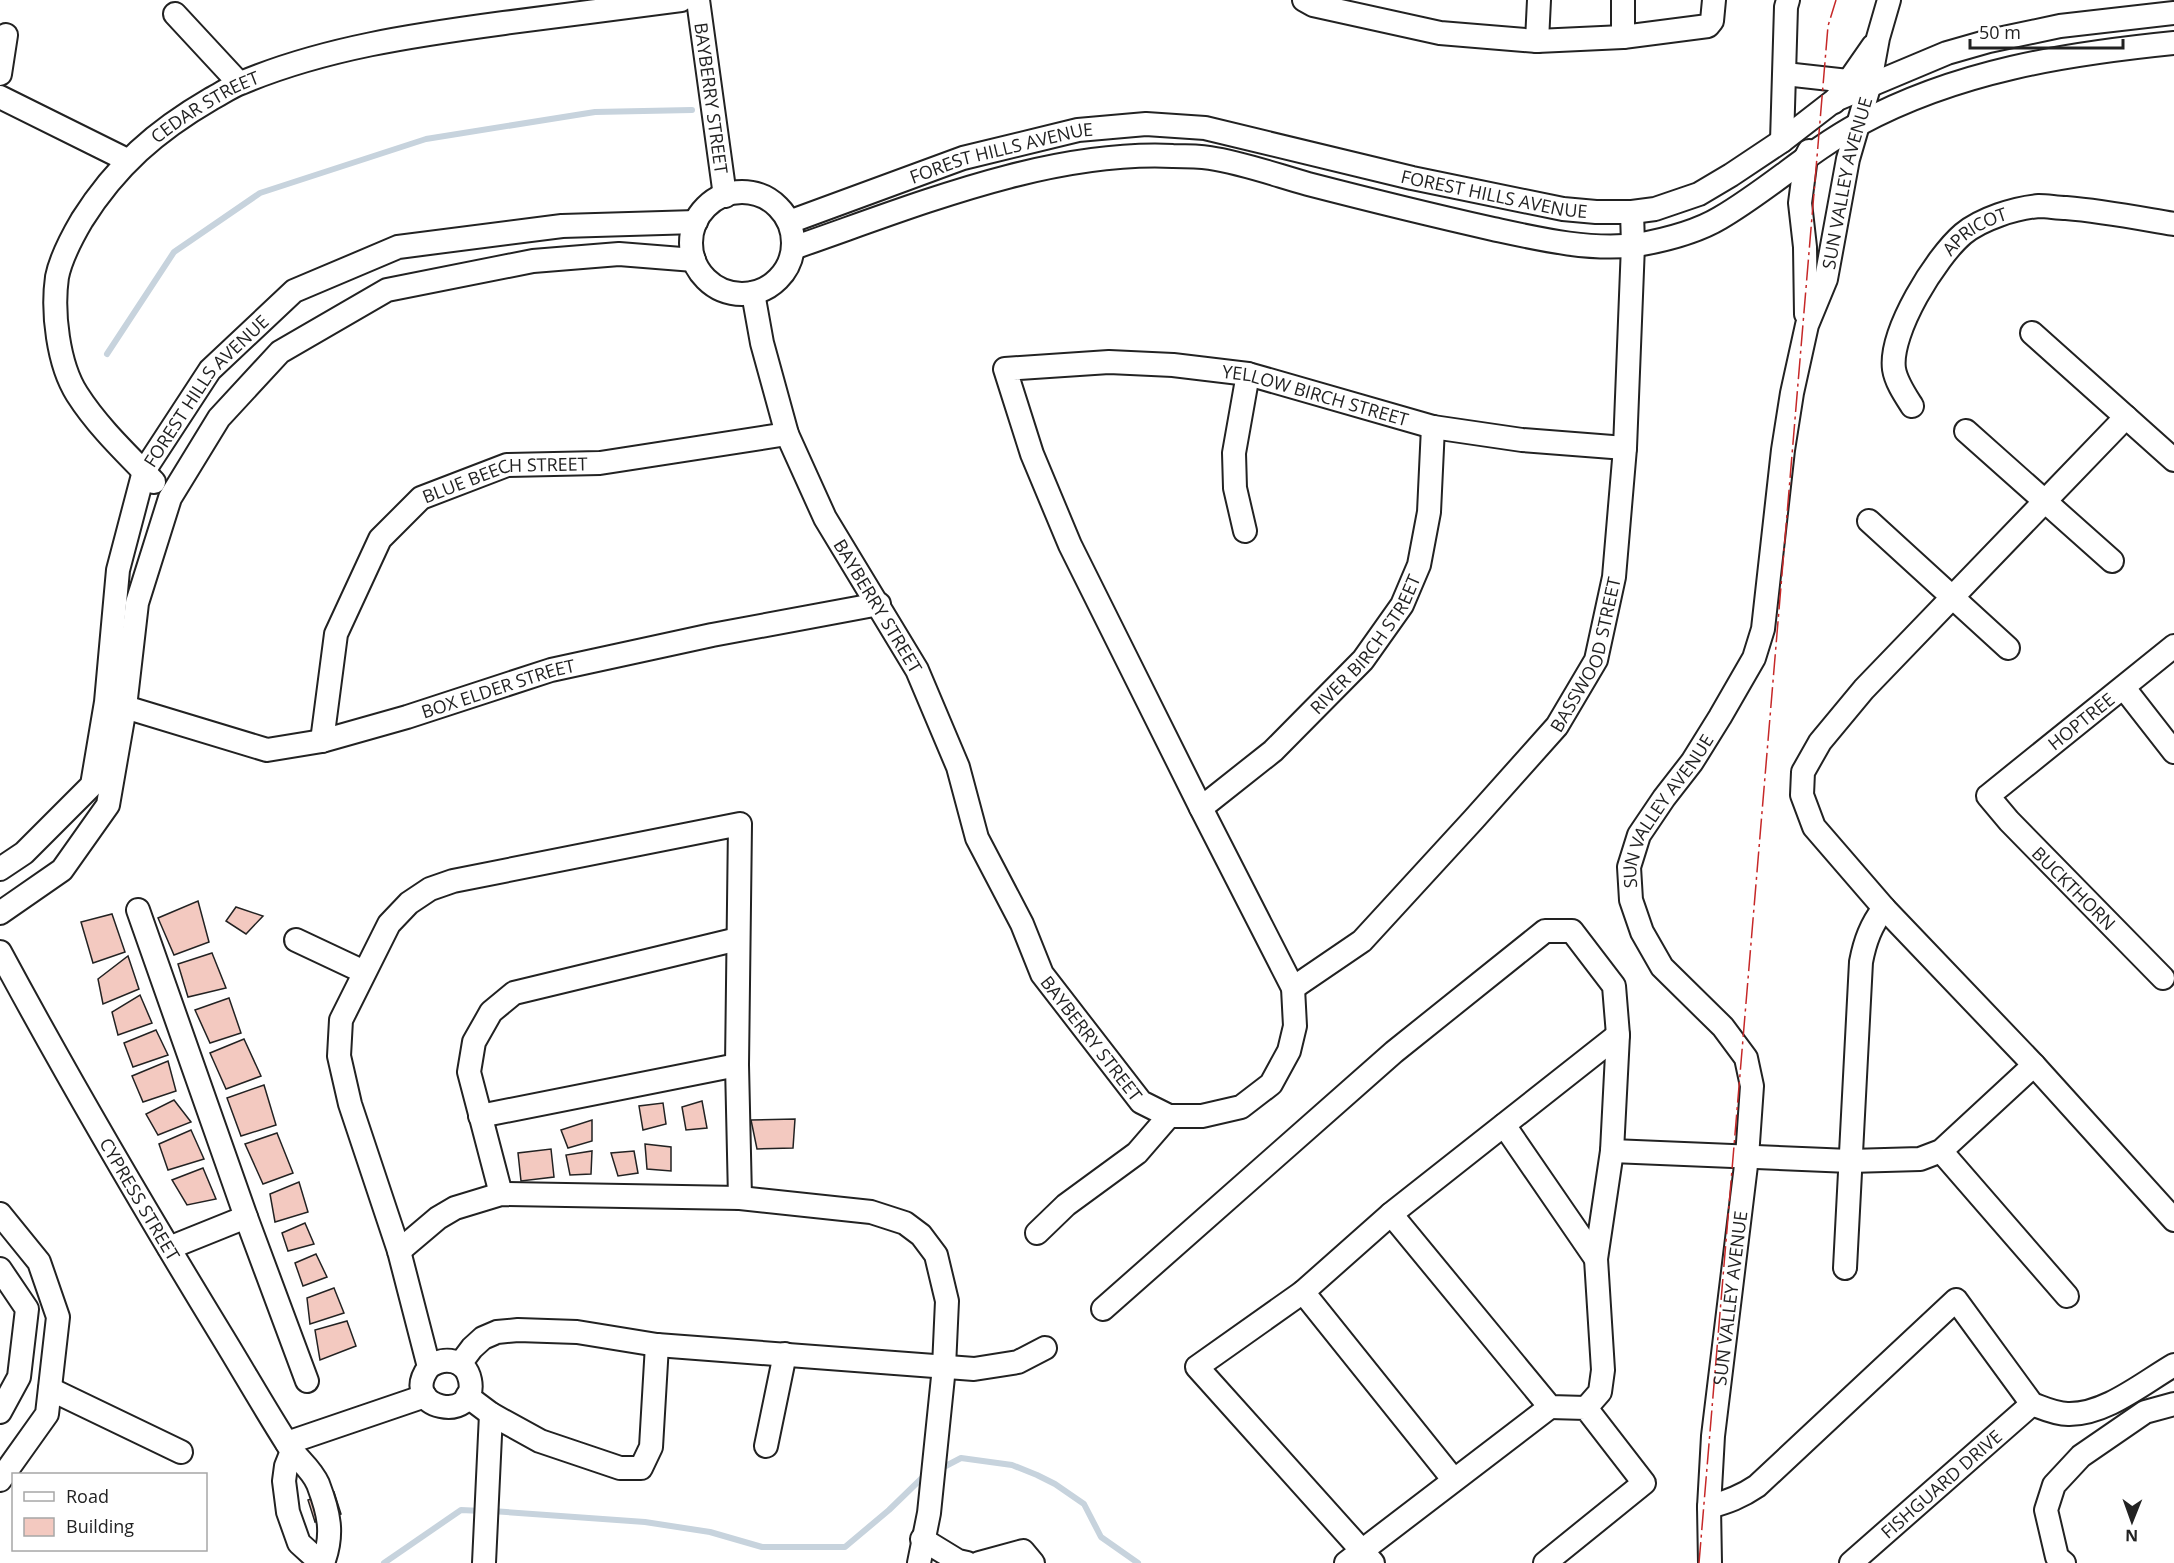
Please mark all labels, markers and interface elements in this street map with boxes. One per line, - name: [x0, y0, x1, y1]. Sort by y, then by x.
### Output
- scale bar: [1970, 12, 2123, 50]
- text: 50 m: [1979, 20, 2021, 44]
- street label: BAYBERRY STREET: [689, 21, 734, 175]
- street label: CEDAR STREET: [146, 65, 262, 148]
- street label: SUN VALLEY AVENUE: [1816, 94, 1877, 271]
- street label: FOREST HILLS AVENUE: [906, 117, 1094, 189]
- street label: FOREST HILLS AVENUE: [1399, 164, 1588, 223]
- street label: APRICOT: [1936, 201, 2010, 260]
- street label: FOREST HILLS AVENUE: [138, 309, 274, 472]
- street label: YELLOW BIRCH STREET: [1221, 359, 1411, 431]
- street label: BLUE BEECH STREET: [419, 451, 588, 508]
- street label: BAYBERRY STREET: [828, 534, 928, 677]
- street label: RIVER BIRCH STREET: [1304, 571, 1426, 719]
- street label: BASSWOOD STREET: [1544, 575, 1626, 736]
- street label: BOX ELDER STREET: [418, 653, 577, 724]
- street label: HOPTREE: [2043, 687, 2119, 755]
- street label: SUN VALLEY AVENUE: [1617, 730, 1718, 889]
- street label: BUCKTHORN: [2027, 841, 2121, 935]
- street label: BAYBERRY STREET: [1036, 971, 1148, 1106]
- street label: CYPRESS STREET: [94, 1133, 186, 1265]
- street label: SUN VALLEY AVENUE: [1707, 1209, 1752, 1387]
- street label: FISHGUARD DRIVE: [1875, 1424, 2007, 1544]
- legend: [12, 1473, 207, 1551]
- text: Road: [66, 1484, 109, 1508]
- north arrow: [2102, 1491, 2162, 1551]
- text: Building: [66, 1514, 134, 1538]
- text: N: [2125, 1525, 2138, 1547]

